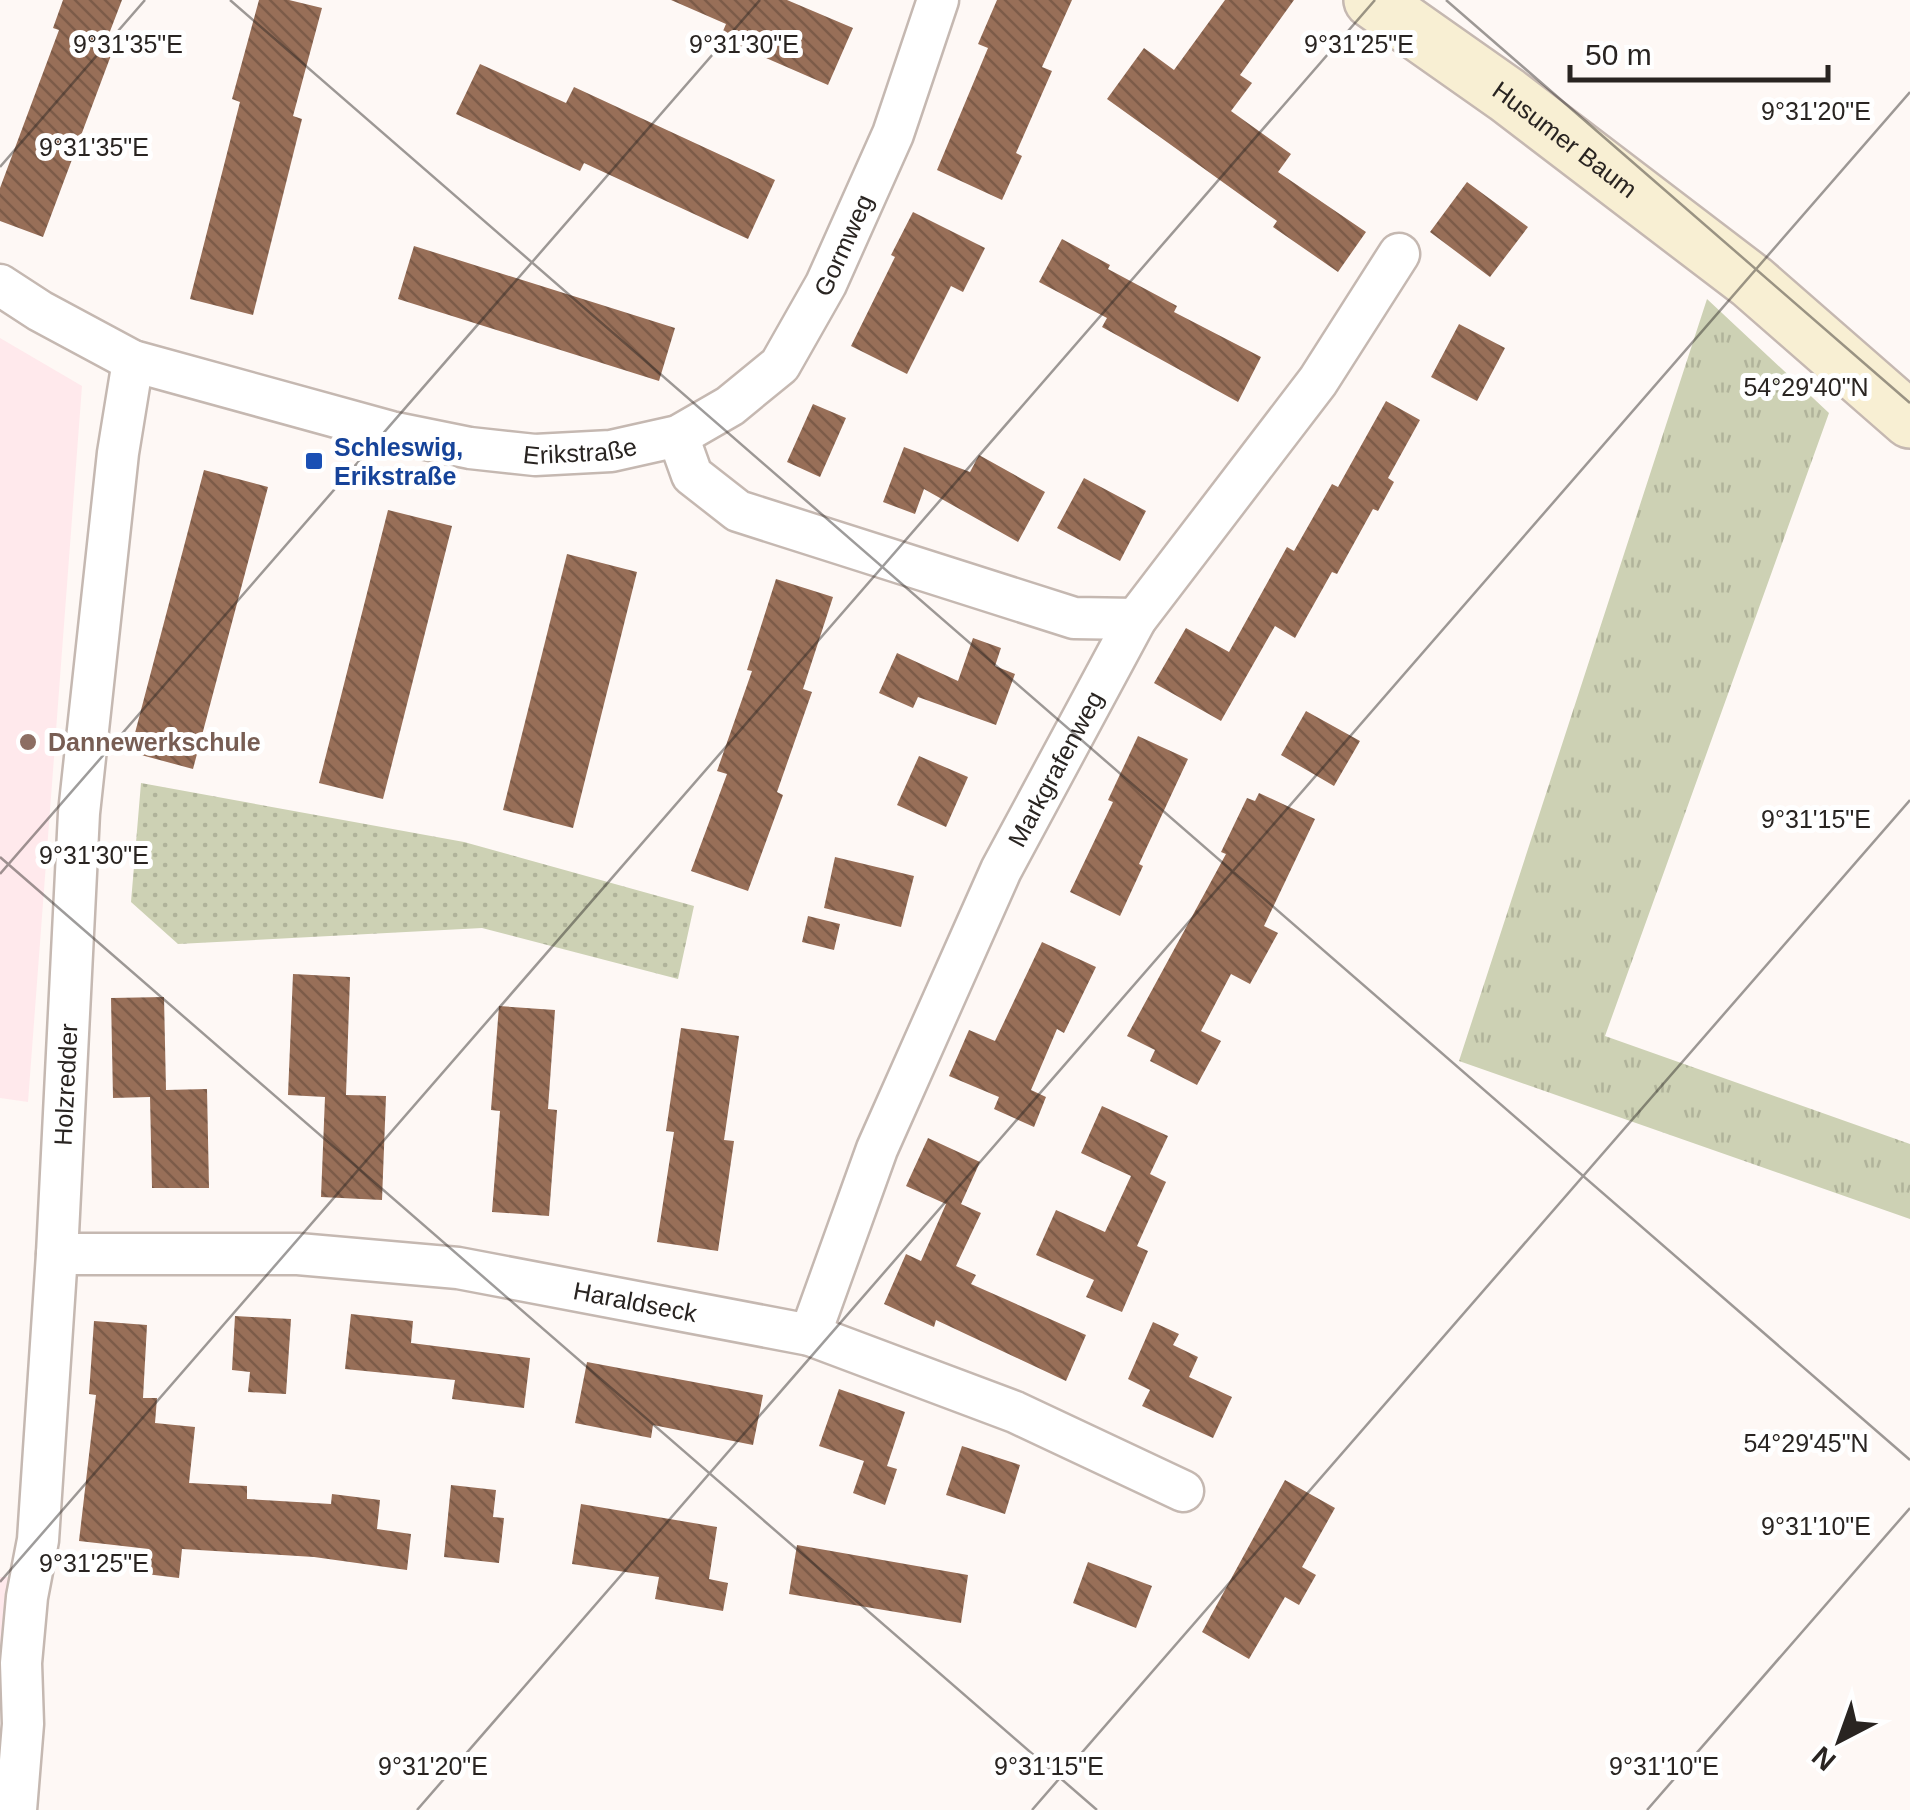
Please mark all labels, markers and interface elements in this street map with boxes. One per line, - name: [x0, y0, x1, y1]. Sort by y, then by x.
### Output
- scale bar: [1570, 20, 1828, 82]
- text: 9°31'35"E: [73, 30, 183, 58]
- text: 9°31'30"E: [689, 30, 799, 58]
- text: 9°31'25"E: [1304, 30, 1414, 58]
- text: 50 m: [1585, 38, 1652, 71]
- street label: Husumer Baum: [1488, 76, 1643, 203]
- text: 9°31'20"E: [1761, 97, 1871, 125]
- text: 9°31'35"E: [39, 133, 149, 161]
- street label: Gormweg: [808, 190, 878, 301]
- text: 54°29'40"N: [1743, 373, 1869, 401]
- street label: Erikstraße: [522, 432, 639, 469]
- place label: Schleswig, Erikstraße: [334, 433, 463, 490]
- marker: Schleswig, Erikstraße: [303, 450, 325, 472]
- street label: Markgrafenweg: [1002, 686, 1109, 851]
- place label: Dannewerkschule: [48, 728, 261, 756]
- marker: Dannewerkschule: [17, 731, 39, 753]
- text: 9°31'15"E: [1761, 805, 1871, 833]
- text: 9°31'30"E: [39, 841, 149, 869]
- street label: Holzredder: [48, 1023, 82, 1146]
- street label: Haraldseck: [571, 1276, 700, 1327]
- text: 54°29'45"N: [1743, 1429, 1869, 1457]
- text: 9°31'10"E: [1761, 1512, 1871, 1540]
- text: 9°31'25"E: [39, 1549, 149, 1577]
- north arrow: [1790, 1690, 1890, 1790]
- text: N: [1806, 1740, 1842, 1777]
- text: 9°31'20"E: [378, 1752, 488, 1780]
- text: 9°31'15"E: [994, 1752, 1104, 1780]
- text: 9°31'10"E: [1609, 1752, 1719, 1780]

